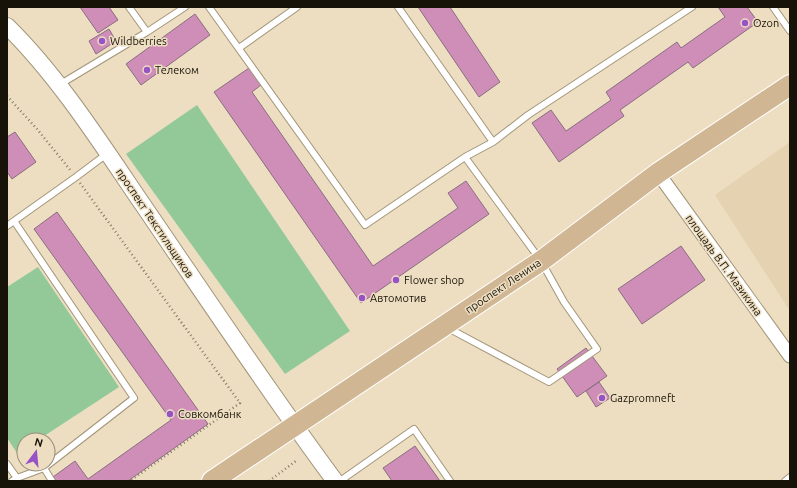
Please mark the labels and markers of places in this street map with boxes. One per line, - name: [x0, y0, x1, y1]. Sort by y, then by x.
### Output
- place label: Ozon: [753, 17, 779, 29]
- marker: Ozon: [740, 18, 750, 28]
- place label: Wildberries: [110, 35, 167, 47]
- marker: Wildberries: [97, 36, 107, 46]
- place label: Телеком: [155, 64, 199, 76]
- marker: Телеком: [142, 65, 152, 75]
- place label: Flower shop: [404, 274, 464, 286]
- marker: Flower shop: [391, 275, 401, 285]
- place label: Автомотив: [370, 292, 426, 304]
- marker: Автомотив: [357, 293, 367, 303]
- place label: Gazpromneft: [610, 392, 676, 404]
- marker: Gazpromneft: [597, 393, 607, 403]
- place label: Совкомбанк: [178, 408, 242, 420]
- marker: Совкомбанк: [165, 409, 175, 419]

